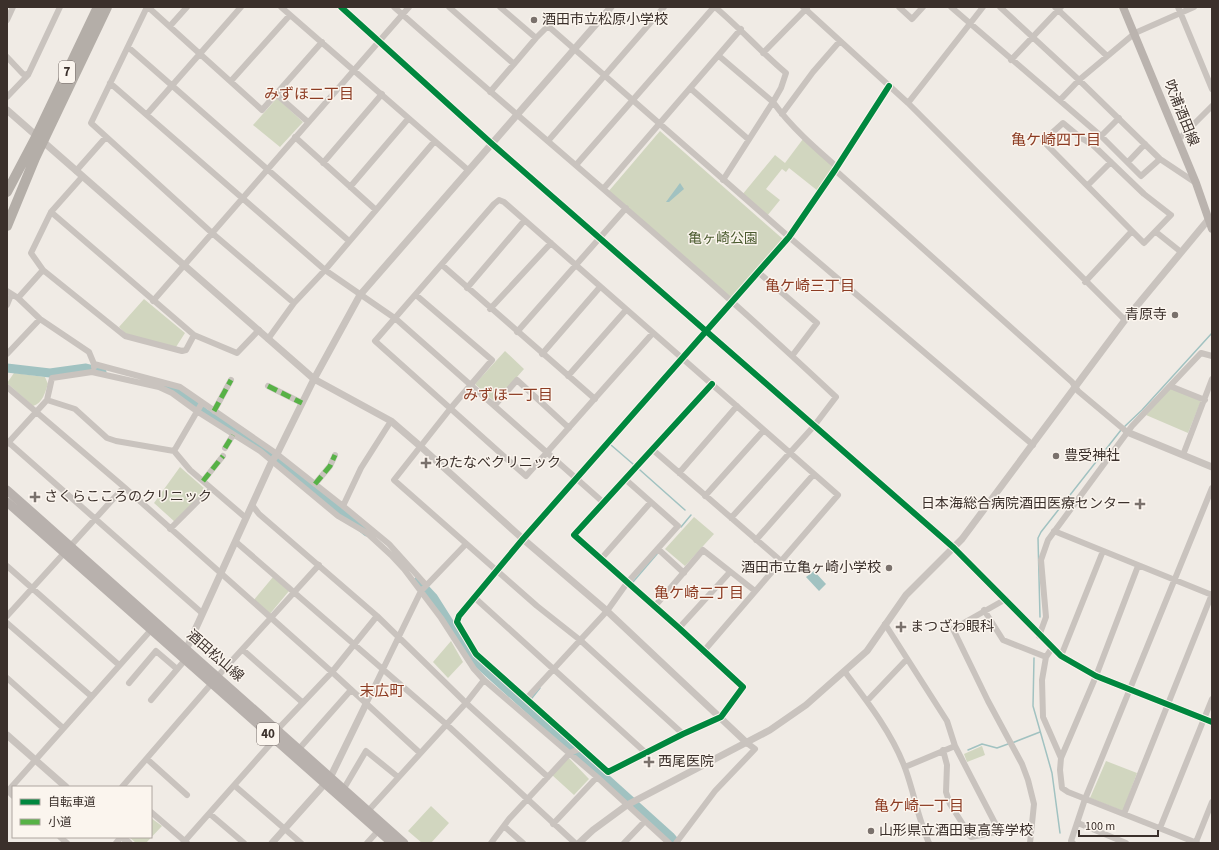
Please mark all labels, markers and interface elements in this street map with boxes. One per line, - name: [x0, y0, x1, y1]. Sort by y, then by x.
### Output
- place label: 酒田市立松原小学校: [542, 10, 668, 30]
- marker: 酒田市立松原小学校: [529, 15, 539, 25]
- road number: 7: [59, 61, 75, 83]
- street label: 吹浦酒田線: [1159, 77, 1203, 149]
- district label: みずほ二丁目: [264, 84, 354, 105]
- district label: 亀ケ崎四丁目: [1011, 130, 1101, 151]
- park label: 亀ヶ崎公園: [688, 229, 758, 249]
- district label: 亀ケ崎三丁目: [765, 276, 855, 297]
- place label: 青原寺: [1125, 305, 1167, 325]
- marker: 青原寺: [1170, 310, 1180, 320]
- district label: みずほ一丁目: [463, 385, 553, 406]
- place label: 豊受神社: [1064, 446, 1120, 466]
- marker: 豊受神社: [1051, 451, 1061, 461]
- place label: わたなべクリニック: [435, 453, 561, 473]
- marker: わたなべクリニック: [420, 457, 432, 469]
- place label: さくらこころのクリニック: [44, 487, 212, 507]
- marker: さくらこころのクリニック: [29, 491, 41, 503]
- place label: 日本海総合病院酒田医療センター: [921, 494, 1131, 514]
- marker: 日本海総合病院酒田医療センター: [1134, 498, 1146, 510]
- place label: 酒田市立亀ヶ崎小学校: [741, 558, 881, 578]
- marker: 酒田市立亀ヶ崎小学校: [884, 563, 894, 573]
- district label: 亀ケ崎二丁目: [654, 583, 744, 604]
- place label: まつざわ眼科: [910, 617, 994, 637]
- marker: まつざわ眼科: [895, 621, 907, 633]
- street label: 酒田松山線: [182, 625, 248, 687]
- district label: 末広町: [359, 681, 405, 702]
- road number: 40: [257, 723, 279, 745]
- place label: 西尾医院: [658, 752, 714, 772]
- marker: 西尾医院: [643, 756, 655, 768]
- legend: [12, 786, 152, 838]
- text: 自転車道: [48, 794, 96, 811]
- district label: 亀ケ崎一丁目: [874, 796, 964, 817]
- scale bar: [1079, 812, 1158, 838]
- text: 小道: [48, 814, 72, 831]
- text: 100 m: [1085, 818, 1115, 835]
- place label: 山形県立酒田東高等学校: [879, 821, 1033, 841]
- marker: 山形県立酒田東高等学校: [866, 826, 876, 836]

